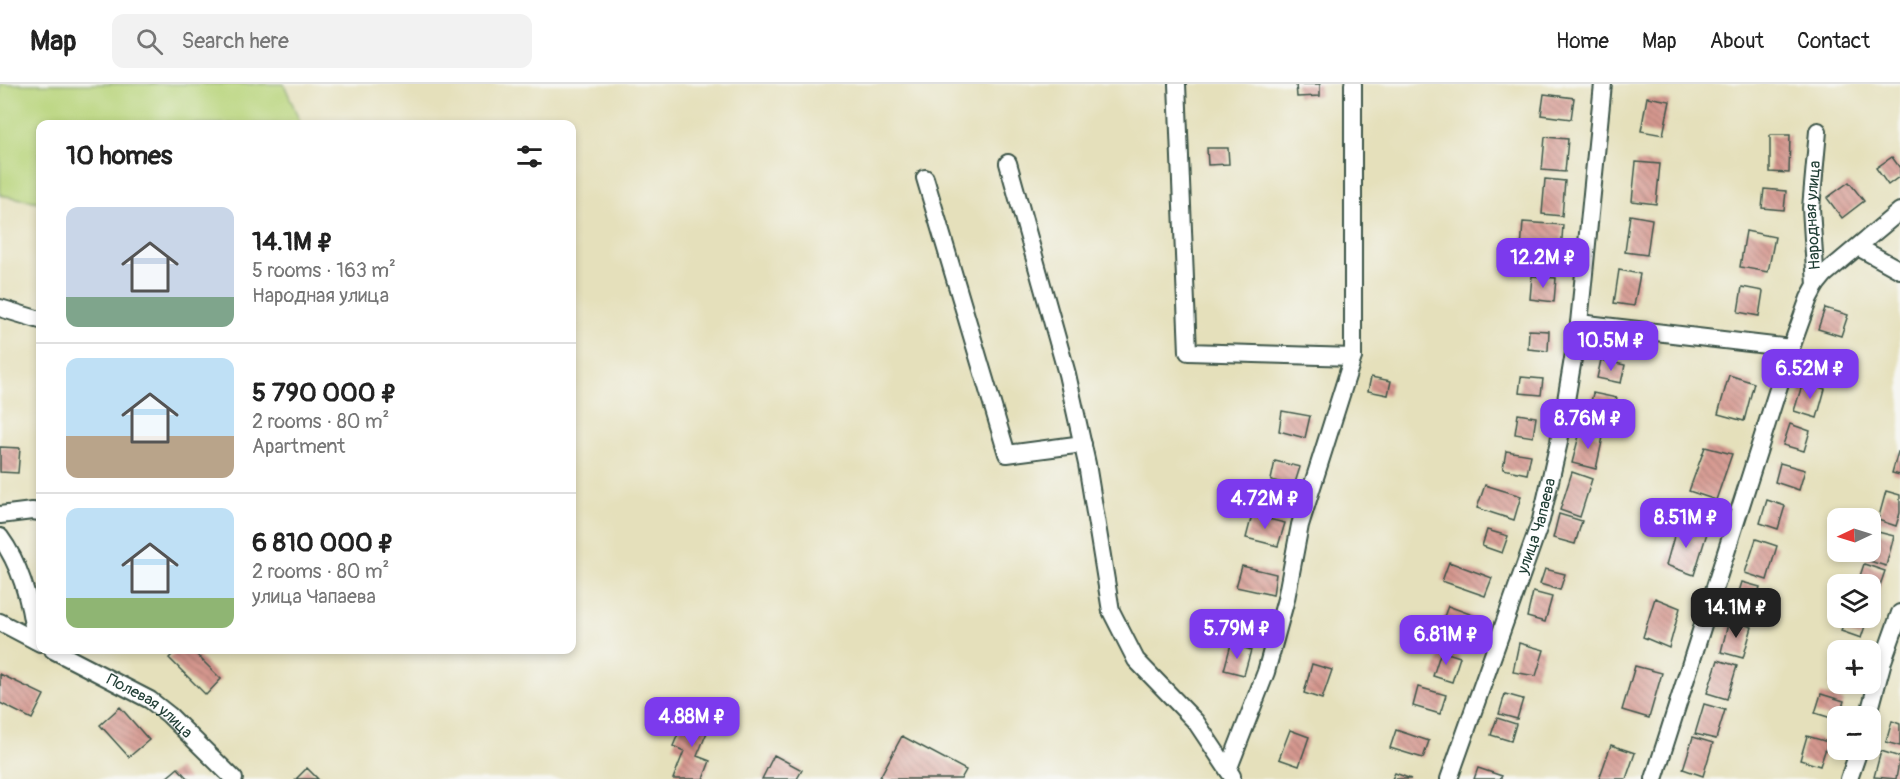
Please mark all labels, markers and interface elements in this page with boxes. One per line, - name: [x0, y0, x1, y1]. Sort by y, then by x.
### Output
- search box: [112, 14, 532, 68]
- text: Map: [30, 24, 76, 59]
- icon: search: [133, 25, 166, 58]
- text: Search here: [181, 27, 289, 55]
- text: Home: [1556, 28, 1609, 55]
- text: Map: [1642, 28, 1677, 55]
- text: About: [1710, 28, 1764, 55]
- text: Contact: [1797, 28, 1870, 55]
- text: 10 homes: [66, 140, 172, 172]
- icon: filters: [513, 140, 546, 173]
- street label: Народная улица: [1801, 160, 1825, 271]
- text: 14.1M ₽: [252, 226, 333, 258]
- icon: home: [114, 231, 186, 303]
- pin: 12.2M ₽: [1488, 238, 1598, 289]
- text: 12.2M ₽: [1510, 245, 1576, 270]
- text: 5 rooms · 163 m²: [252, 258, 396, 283]
- text: Народная улица: [252, 283, 389, 308]
- pin: 10.5M ₽: [1556, 321, 1666, 372]
- text: 10.5M ₽: [1577, 328, 1645, 353]
- pin: 6.52M ₽: [1755, 349, 1865, 400]
- text: 6.52M ₽: [1776, 356, 1844, 381]
- text: 5 790 000 ₽: [252, 377, 397, 409]
- icon: home: [114, 382, 186, 454]
- pin: 8.76M ₽: [1533, 399, 1643, 450]
- text: 8.76M ₽: [1554, 406, 1622, 431]
- text: 2 rooms · 80 m²: [252, 409, 389, 434]
- text: Apartment: [252, 434, 345, 459]
- street label: улица Чапаева: [1512, 476, 1560, 578]
- pin: 4.72M ₽: [1210, 479, 1320, 530]
- text: 4.72M ₽: [1231, 486, 1299, 511]
- pin: 8.51M ₽: [1631, 498, 1741, 549]
- text: 8.51M ₽: [1654, 505, 1718, 530]
- north arrow: [1827, 508, 1881, 562]
- map controls: [1827, 508, 1881, 760]
- text: 6 810 000 ₽: [252, 527, 394, 559]
- icon: home: [114, 532, 186, 604]
- text: 2 rooms · 80 m²: [252, 559, 389, 584]
- button: layers: [1827, 574, 1881, 628]
- text: улица Чапаева: [252, 584, 376, 609]
- pin: 14.1M ₽: [1681, 588, 1791, 639]
- text: 14.1M ₽: [1705, 595, 1767, 620]
- pin: 5.79M ₽: [1182, 609, 1292, 660]
- pin: 6.81M ₽: [1391, 615, 1501, 666]
- text: 5.79M ₽: [1204, 616, 1270, 641]
- text: 6.81M ₽: [1414, 622, 1478, 647]
- button: +: [1827, 640, 1881, 694]
- street label: Полевая улица: [103, 669, 197, 742]
- pin: 4.88M ₽: [637, 697, 747, 748]
- text: 4.88M ₽: [659, 704, 725, 729]
- button: −: [1827, 706, 1881, 760]

